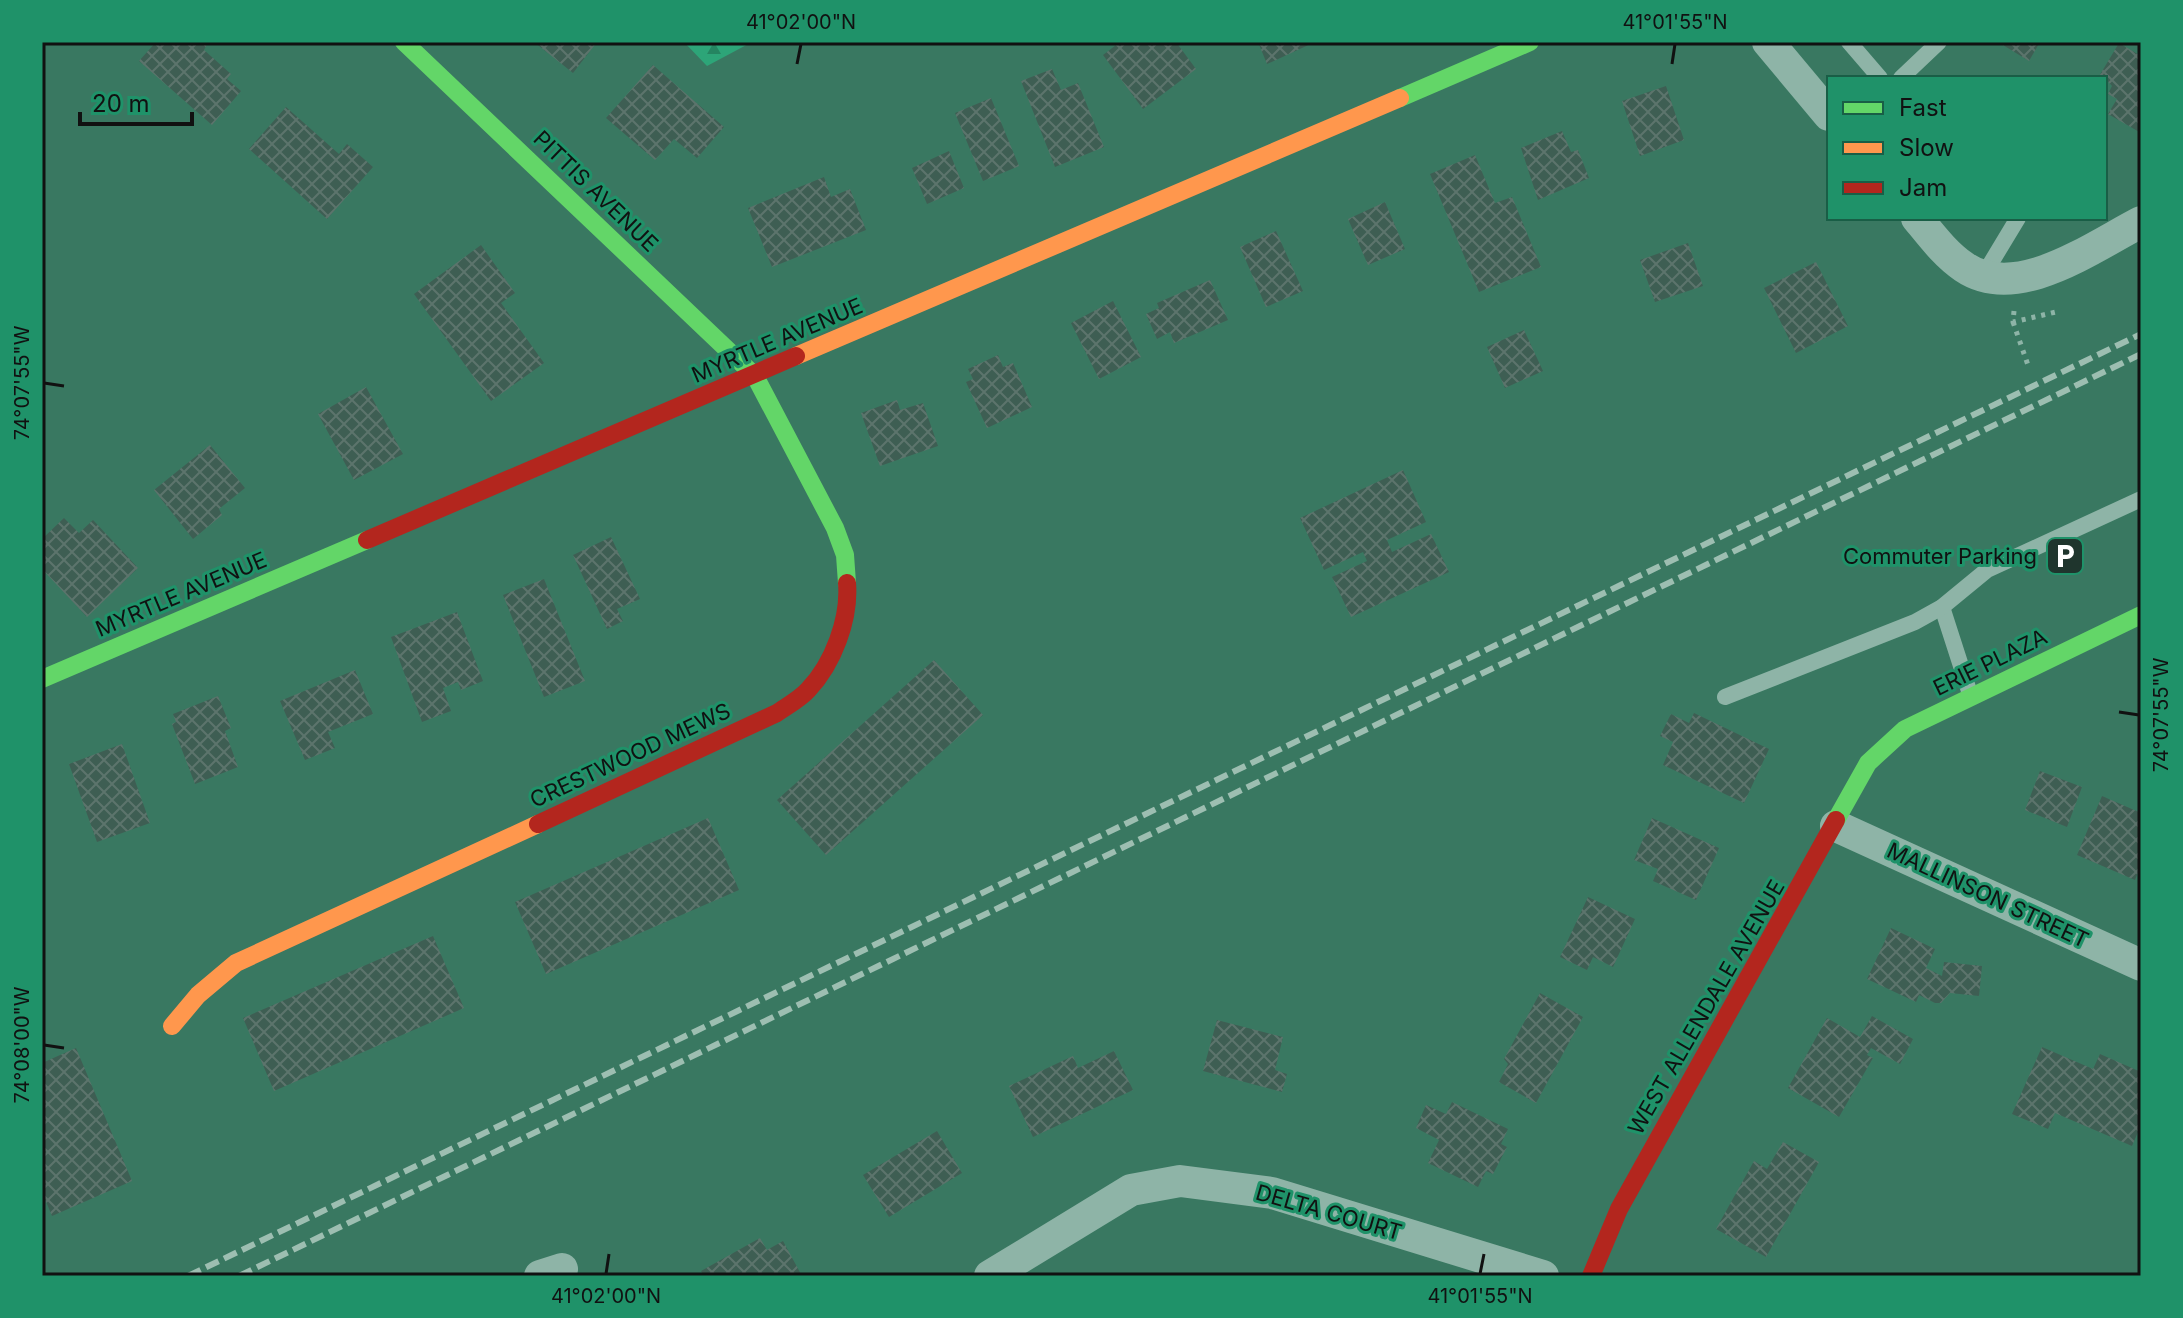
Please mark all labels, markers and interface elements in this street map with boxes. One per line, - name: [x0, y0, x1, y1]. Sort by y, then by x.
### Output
- text: 41°02'00"N: [746, 10, 856, 34]
- text: 41°01'55"N: [1622, 10, 1728, 34]
- scale bar: [80, 76, 192, 126]
- legend: [1827, 76, 2107, 220]
- text: 20 m: [92, 89, 150, 118]
- text: Fast: [1899, 93, 1947, 122]
- street label: PITTIS AVENUE: [528, 125, 664, 257]
- text: Slow: [1899, 133, 1954, 162]
- text: Jam: [1899, 173, 1947, 202]
- street label: MYRTLE AVENUE: [688, 292, 866, 388]
- text: 74°07'55"W: [10, 325, 34, 440]
- parking icon: Commuter Parking: [2044, 535, 2086, 577]
- place label: Commuter Parking: [1843, 543, 2037, 569]
- street label: MYRTLE AVENUE: [92, 546, 270, 642]
- street label: ERIE PLAZA: [1929, 623, 2051, 701]
- text: 74°07'55"W: [2149, 657, 2173, 772]
- street label: CRESTWOOD MEWS: [526, 697, 734, 813]
- street label: MALLINSON STREET: [1883, 837, 2093, 953]
- street label: WEST ALLENDALE AVENUE: [1622, 875, 1790, 1139]
- text: 74°08'00"W: [10, 986, 34, 1104]
- street label: DELTA COURT: [1253, 1179, 1405, 1245]
- text: 41°02'00"N: [551, 1284, 661, 1308]
- text: 41°01'55"N: [1427, 1284, 1533, 1308]

